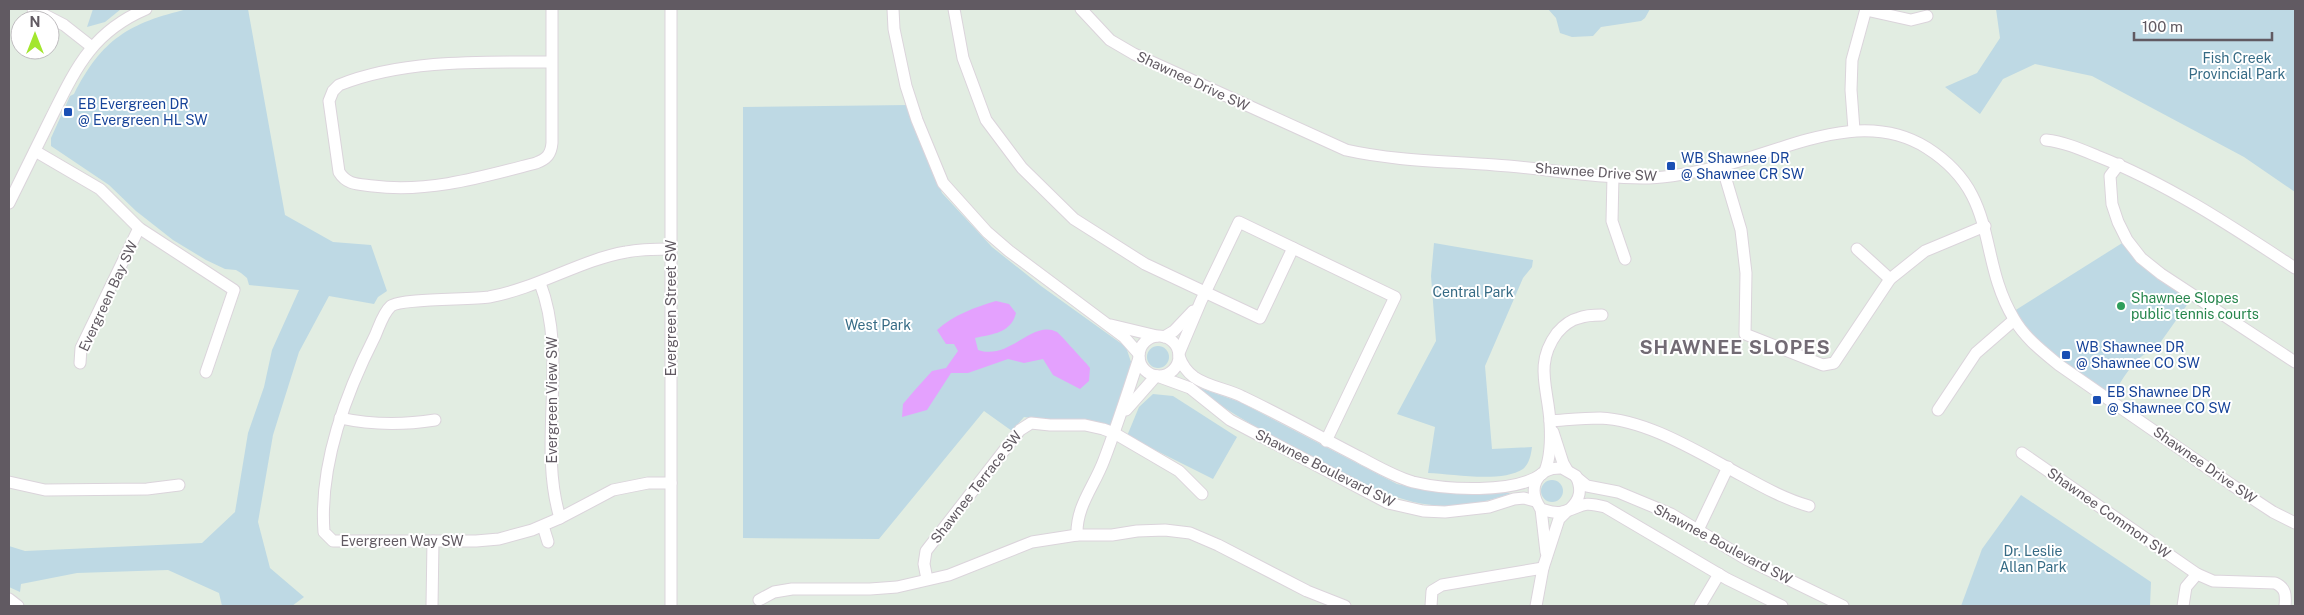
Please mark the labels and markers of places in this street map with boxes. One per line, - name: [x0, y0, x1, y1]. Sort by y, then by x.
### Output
- place label: EB Evergreen DR @ Evergreen HL SW: [78, 96, 208, 128]
- marker: EB Evergreen DR @ Evergreen HL SW: [62, 106, 74, 118]
- place label: WB Shawnee DR @ Shawnee CR SW: [1681, 150, 1805, 182]
- marker: WB Shawnee DR @ Shawnee CR SW: [1665, 160, 1677, 172]
- place label: Shawnee Slopes public tennis courts: [2131, 290, 2259, 322]
- marker: Shawnee Slopes public tennis courts: [2115, 300, 2127, 312]
- place label: WB Shawnee DR @ Shawnee CO SW: [2076, 339, 2200, 371]
- marker: WB Shawnee DR @ Shawnee CO SW: [2060, 349, 2072, 361]
- place label: EB Shawnee DR @ Shawnee CO SW: [2107, 384, 2231, 416]
- marker: EB Shawnee DR @ Shawnee CO SW: [2091, 394, 2103, 406]

